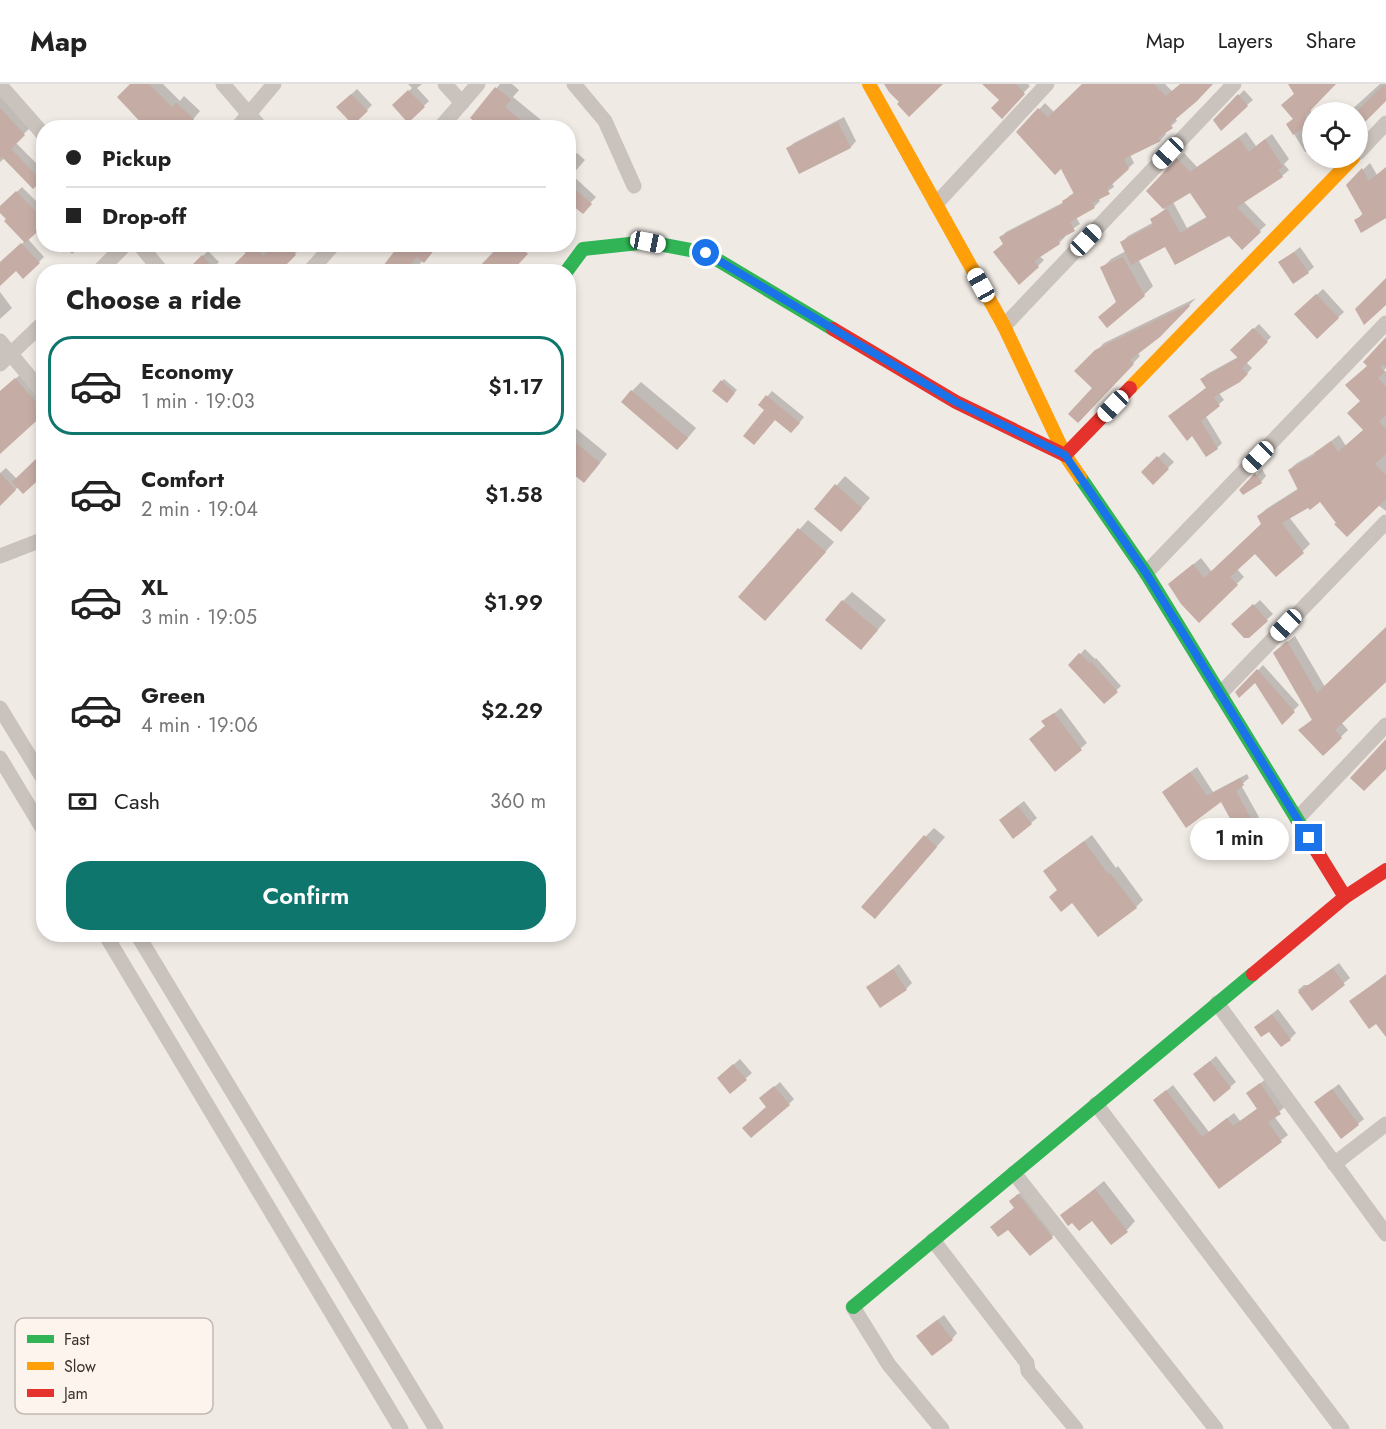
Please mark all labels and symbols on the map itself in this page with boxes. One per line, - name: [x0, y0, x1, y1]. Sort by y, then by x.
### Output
- car: [1149, 134, 1187, 172]
- car: [1067, 221, 1105, 259]
- car: [629, 230, 667, 254]
- route start: [692, 239, 719, 266]
- car: [964, 265, 998, 305]
- car: [1094, 387, 1132, 425]
- car: [1239, 438, 1277, 476]
- car: [1267, 606, 1305, 644]
- callout: 1 min: [1189, 817, 1288, 859]
- route end: [1295, 824, 1322, 851]
- legend: [15, 1318, 213, 1414]
- text: Fast: [64, 1328, 90, 1351]
- text: Slow: [64, 1355, 96, 1378]
- text: Jam: [62, 1382, 88, 1405]

